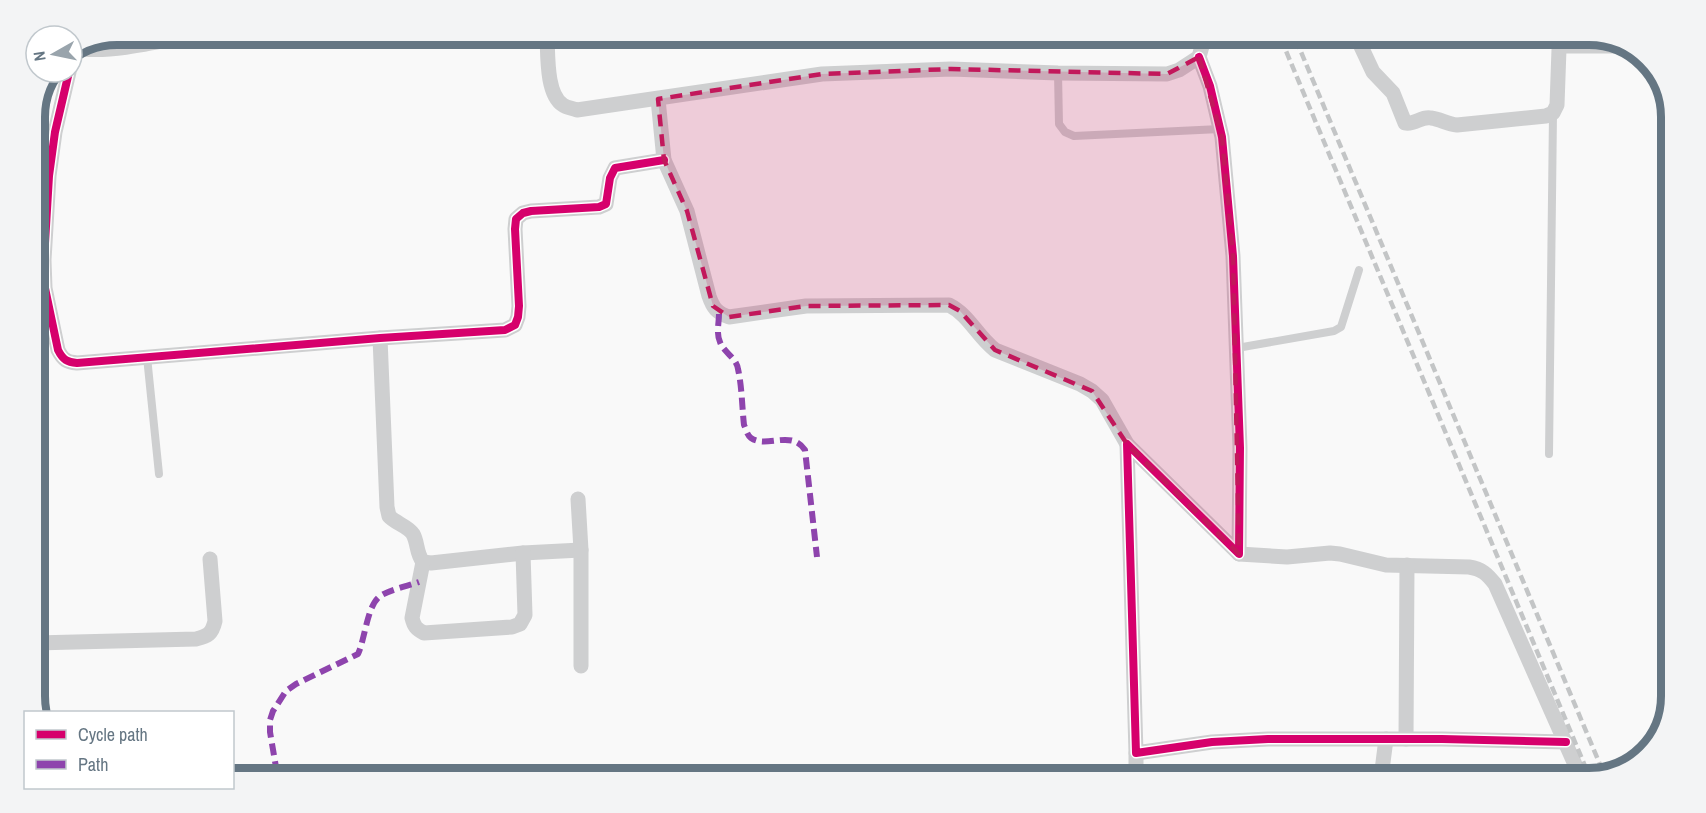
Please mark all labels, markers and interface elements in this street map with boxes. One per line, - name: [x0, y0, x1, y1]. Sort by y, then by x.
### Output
- north arrow: [24, 24, 84, 84]
- text: N: [28, 50, 51, 63]
- legend: [24, 711, 234, 789]
- text: Cycle path: [78, 722, 148, 747]
- text: Path: [78, 752, 108, 777]

